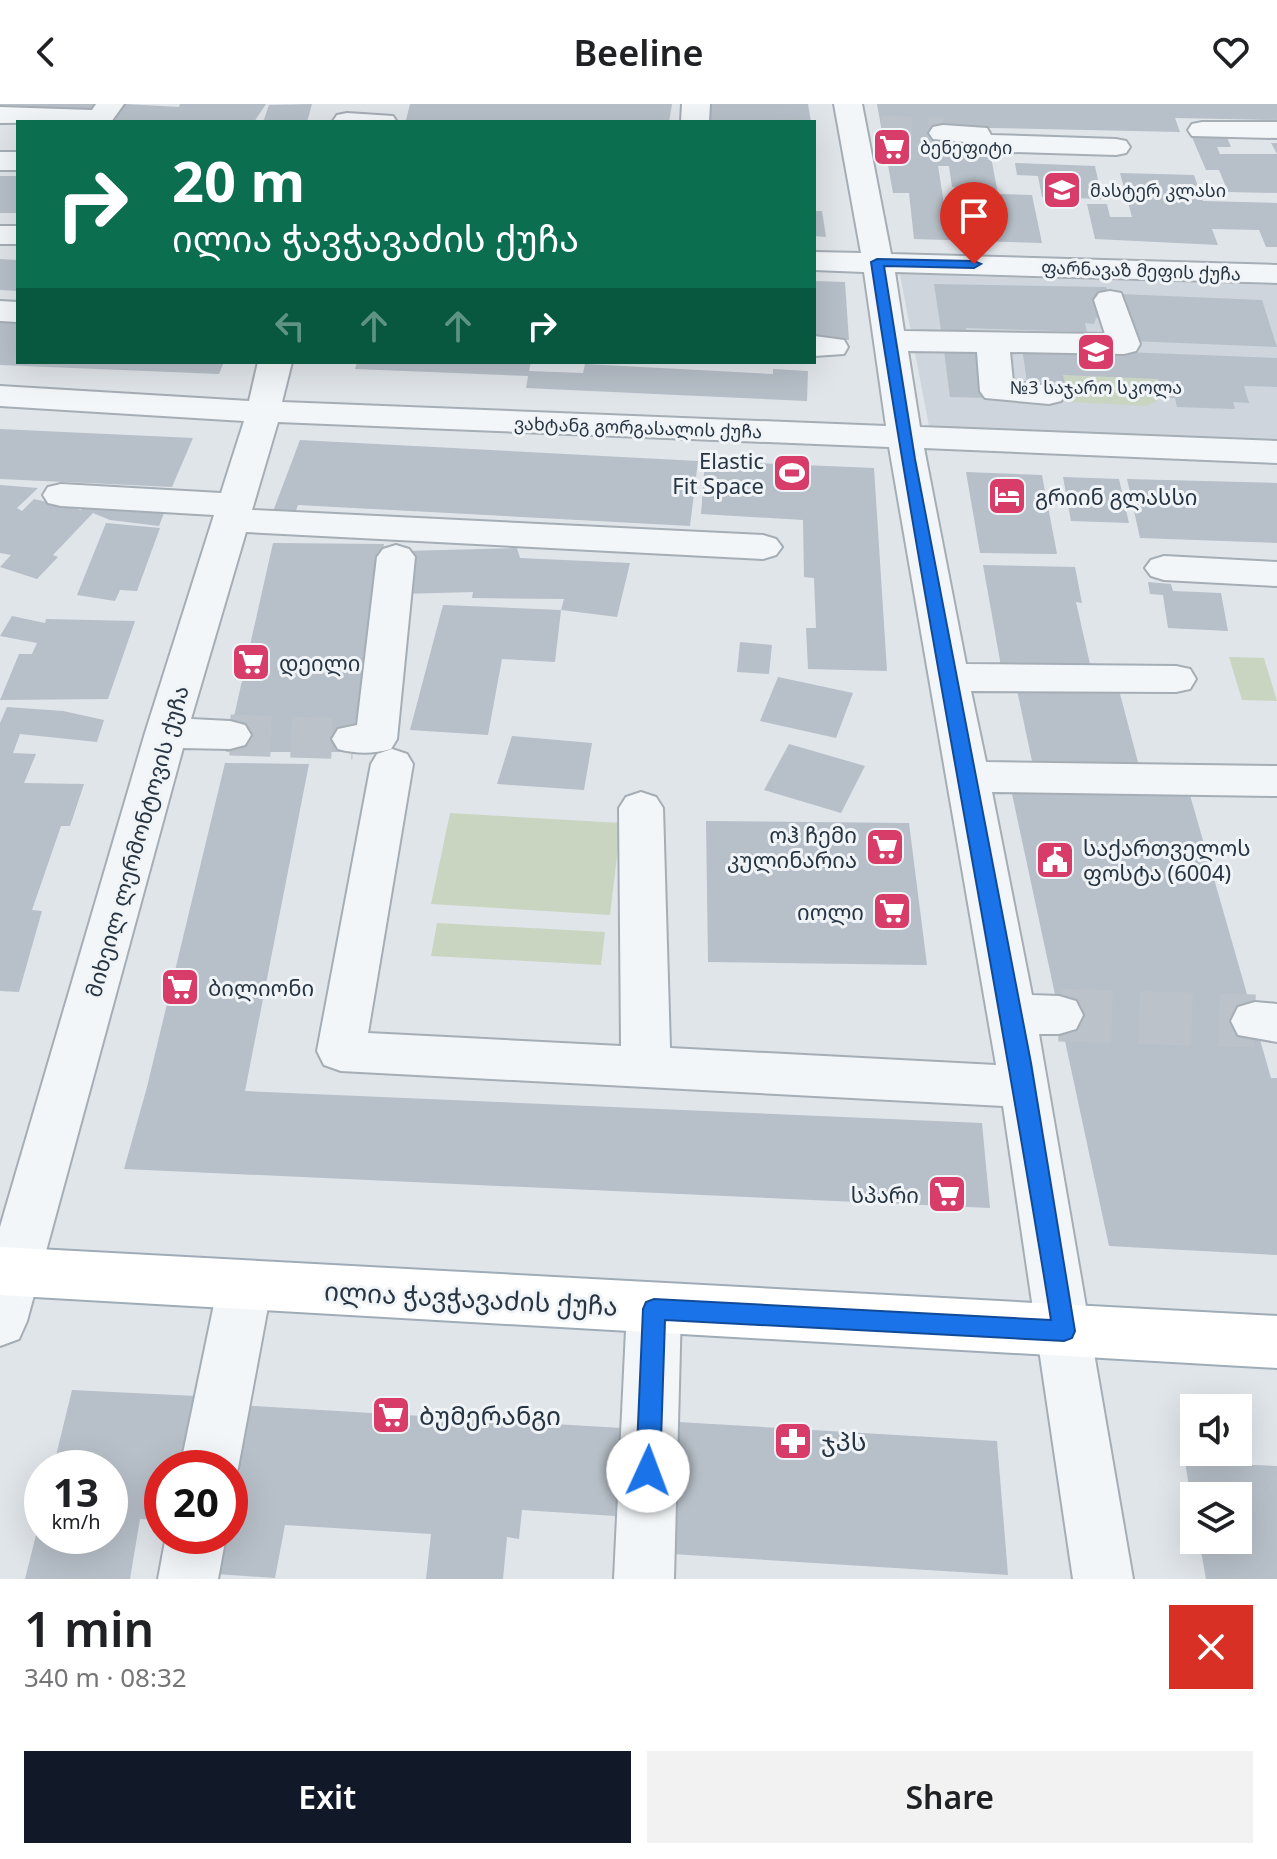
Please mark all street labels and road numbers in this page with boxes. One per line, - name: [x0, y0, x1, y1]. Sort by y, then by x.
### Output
- street label: ფარნავაზ მეფის ქუჩა: [1041, 255, 1241, 285]
- street label: ვახტანგ გორგასალის ქუჩა: [514, 411, 762, 443]
- street label: მიხეილ ლერმონტოვის ქუჩა: [77, 682, 195, 1000]
- street label: ილია ჭავჭავაძის ქუჩა: [323, 1272, 619, 1324]

